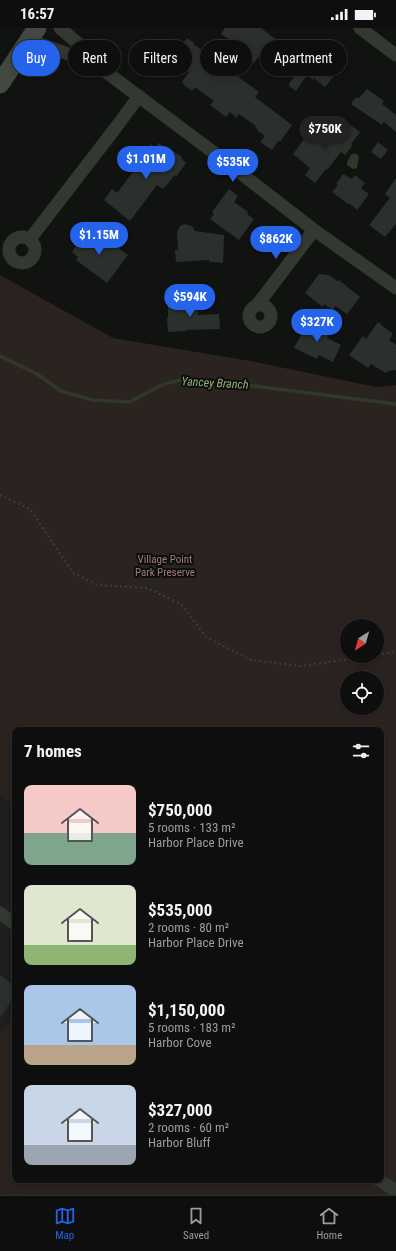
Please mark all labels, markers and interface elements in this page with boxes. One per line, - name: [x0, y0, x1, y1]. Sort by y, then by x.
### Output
- text: 16:57: [20, 5, 54, 23]
- chip: Buy: [12, 40, 60, 76]
- chip: Rent: [68, 40, 121, 76]
- chip: Filters: [129, 40, 192, 76]
- chip: New: [200, 40, 252, 76]
- chip: Apartment: [260, 40, 347, 76]
- pin: $750K: [297, 116, 353, 150]
- text: $750K: [308, 121, 342, 136]
- pin: $1.01M: [113, 146, 179, 180]
- pin: $535K: [205, 149, 261, 183]
- text: $1.01M: [126, 151, 166, 166]
- text: $535K: [216, 154, 250, 169]
- pin: $1.15M: [66, 222, 132, 256]
- pin: $862K: [248, 226, 304, 260]
- text: $1.15M: [79, 227, 119, 242]
- text: $862K: [259, 231, 293, 246]
- pin: $594K: [162, 284, 218, 318]
- text: $594K: [173, 289, 207, 304]
- pin: $327K: [289, 309, 345, 343]
- text: $327K: [300, 314, 334, 329]
- water label: Yancey Branch: [181, 374, 249, 392]
- park label: Village Point Park Preserve: [135, 553, 195, 579]
- north arrow: [340, 619, 384, 663]
- map controls: [340, 619, 384, 715]
- button: locate: [340, 671, 384, 715]
- icon: filters: [350, 740, 372, 762]
- text: 7 homes: [24, 741, 82, 761]
- text: $750,000: [148, 800, 212, 820]
- icon: home: [56, 801, 104, 849]
- text: 5 rooms · 133 m²: [148, 820, 235, 835]
- text: Harbor Place Drive: [148, 835, 244, 850]
- text: $535,000: [148, 900, 212, 920]
- icon: home: [56, 901, 104, 949]
- text: 2 rooms · 80 m²: [148, 920, 229, 935]
- text: Harbor Place Drive: [148, 935, 244, 950]
- text: $1,150,000: [148, 1000, 225, 1020]
- icon: home: [56, 1001, 104, 1049]
- text: 5 rooms · 183 m²: [148, 1020, 235, 1035]
- text: Harbor Cove: [148, 1035, 212, 1050]
- text: $327,000: [148, 1100, 212, 1120]
- icon: home: [56, 1101, 104, 1149]
- text: 2 rooms · 60 m²: [148, 1120, 229, 1135]
- text: Harbor Bluff: [148, 1135, 211, 1150]
- tab: Map: [54, 1205, 76, 1242]
- tab: Saved: [183, 1205, 209, 1242]
- tab: Home: [317, 1205, 342, 1242]

